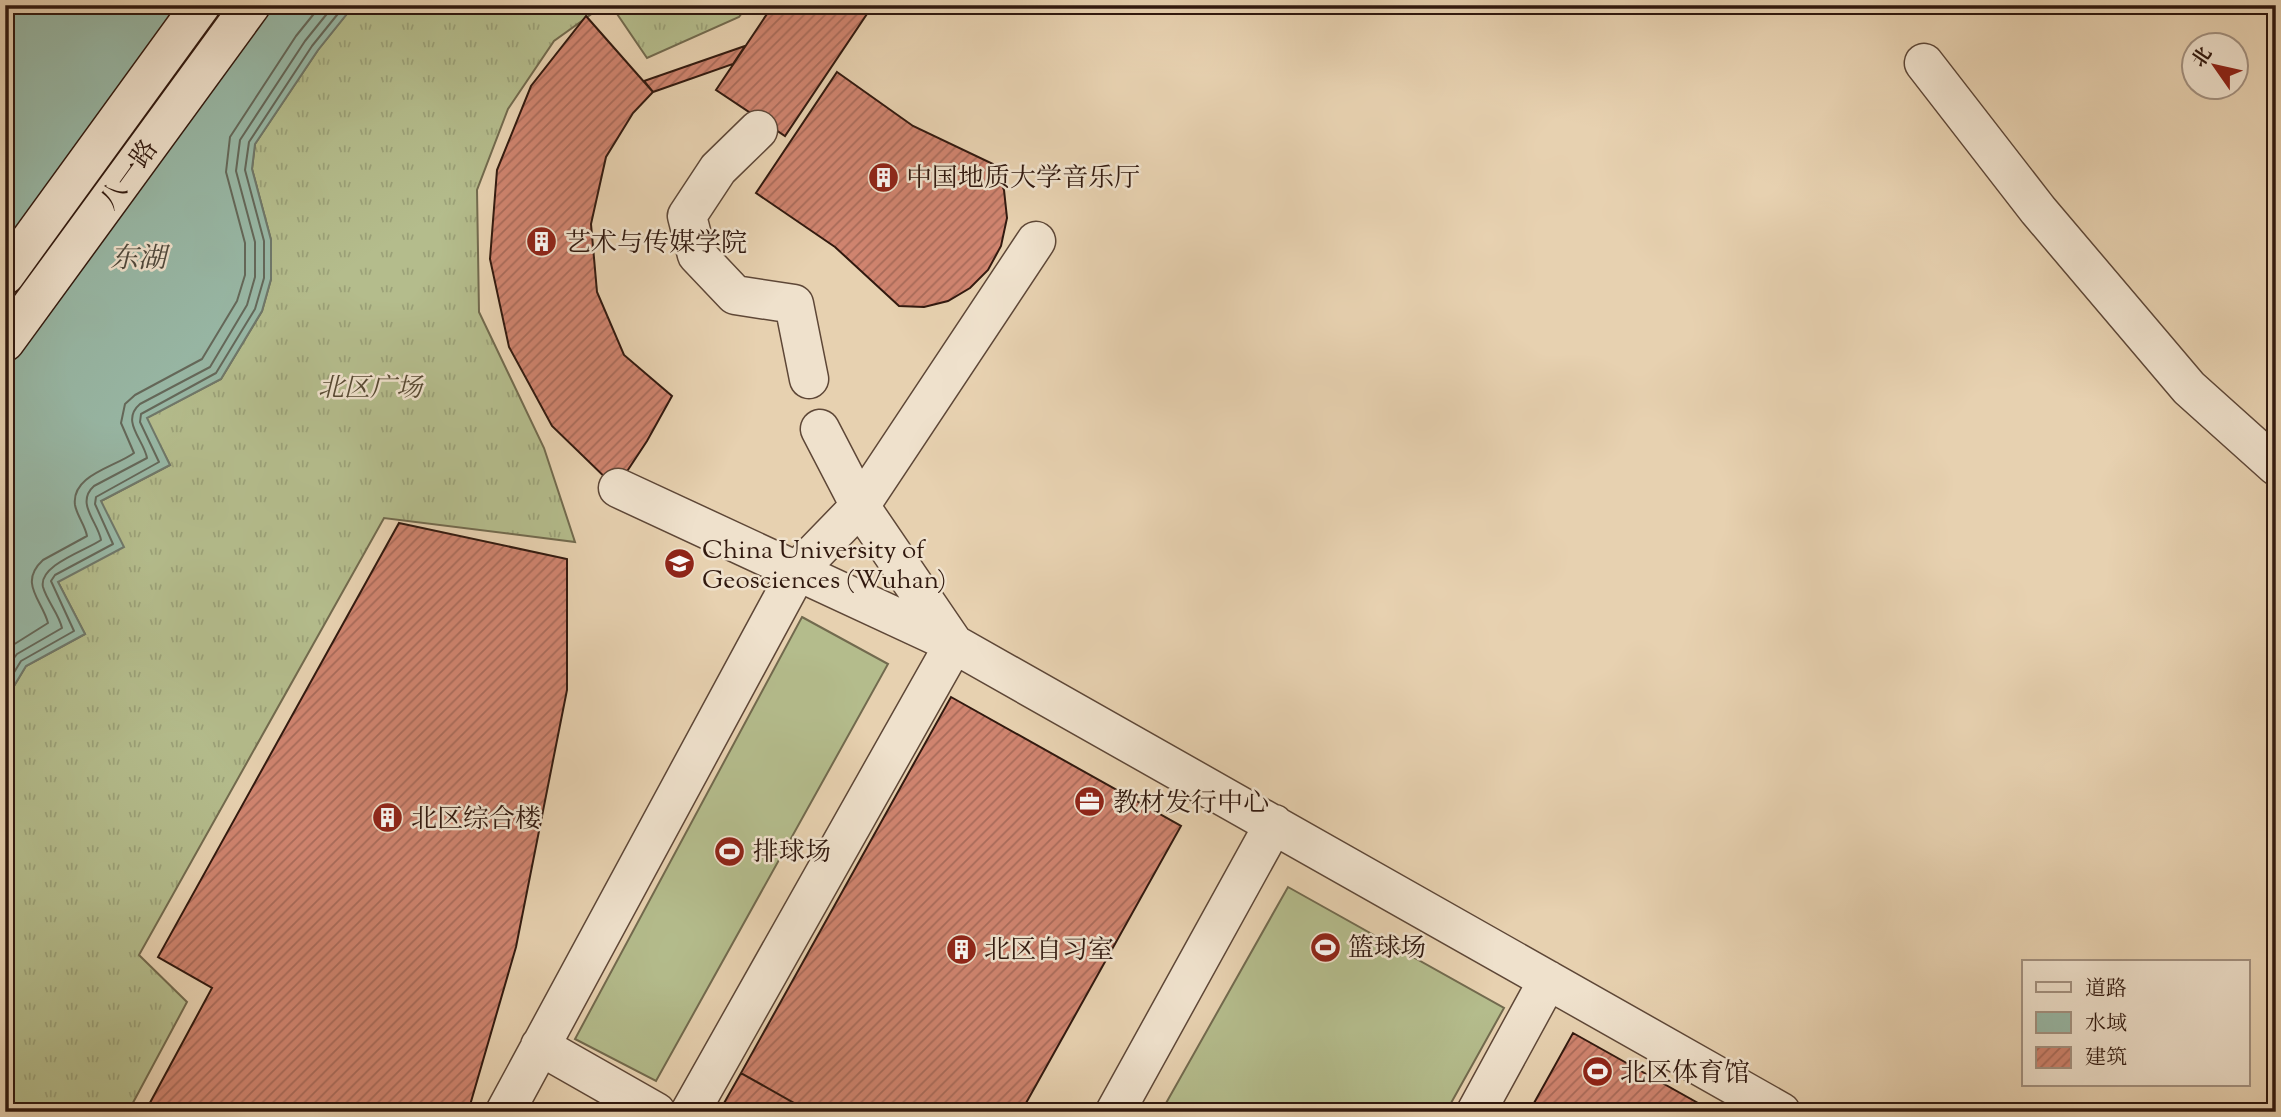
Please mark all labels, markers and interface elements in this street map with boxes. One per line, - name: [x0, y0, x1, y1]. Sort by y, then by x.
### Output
- north arrow: [2180, 32, 2250, 102]
- text: 北: [2186, 42, 2219, 73]
- street label: 八一路: [92, 133, 168, 218]
- building icon: 中国地质大学音乐厅: [866, 160, 900, 194]
- place label: 中国地质大学音乐厅: [906, 161, 1140, 198]
- building icon: 艺术与传媒学院: [525, 225, 559, 259]
- place label: 艺术与传媒学院: [565, 226, 747, 263]
- water label: 东湖: [110, 240, 171, 280]
- park label: 北区广场: [318, 371, 424, 408]
- place label: China University of Geosciences (Wuhan): [702, 533, 946, 600]
- school or university icon: China University of Geosciences (Wuhan): [662, 547, 696, 581]
- office icon: 教材发行中心: [1073, 785, 1107, 819]
- place label: 教材发行中心: [1113, 786, 1269, 823]
- building icon: 北区综合楼: [371, 801, 405, 835]
- place label: 北区综合楼: [411, 802, 541, 839]
- sports icon: 排球场: [713, 834, 747, 868]
- place label: 排球场: [753, 835, 831, 872]
- sports icon: 篮球场: [1308, 930, 1342, 964]
- place label: 篮球场: [1348, 931, 1426, 968]
- building icon: 北区自习室: [944, 932, 978, 966]
- place label: 北区自习室: [984, 933, 1114, 970]
- legend: [2022, 960, 2250, 1086]
- text: 道路: [2085, 975, 2127, 1005]
- text: 水域: [2085, 1010, 2127, 1040]
- text: 建筑: [2085, 1044, 2127, 1074]
- sports icon: 北区体育馆: [1580, 1055, 1614, 1089]
- place label: 北区体育馆: [1620, 1056, 1750, 1093]

